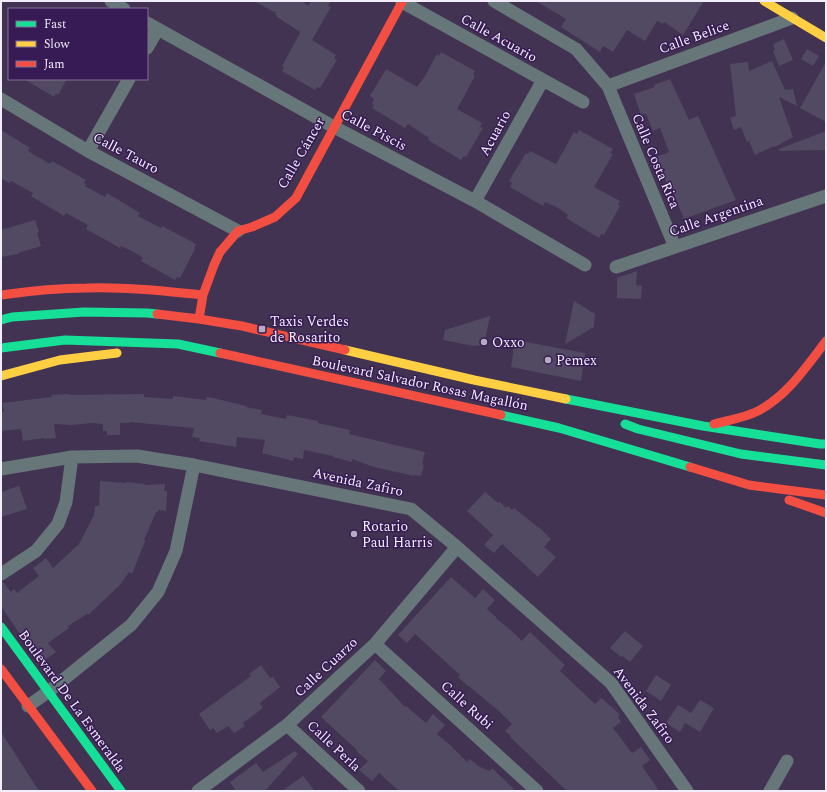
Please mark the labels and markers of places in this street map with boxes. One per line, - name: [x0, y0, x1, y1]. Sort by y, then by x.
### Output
- place label: Taxis Verdes de Rosarito: [270, 311, 349, 348]
- marker: Taxis Verdes de Rosarito: [257, 324, 267, 334]
- place label: Oxxo: [492, 332, 525, 353]
- marker: Oxxo: [479, 337, 489, 347]
- place label: Pemex: [556, 350, 597, 371]
- marker: Pemex: [543, 355, 553, 365]
- place label: Rotario Paul Harris: [362, 516, 433, 553]
- marker: Rotario Paul Harris: [349, 529, 359, 539]

